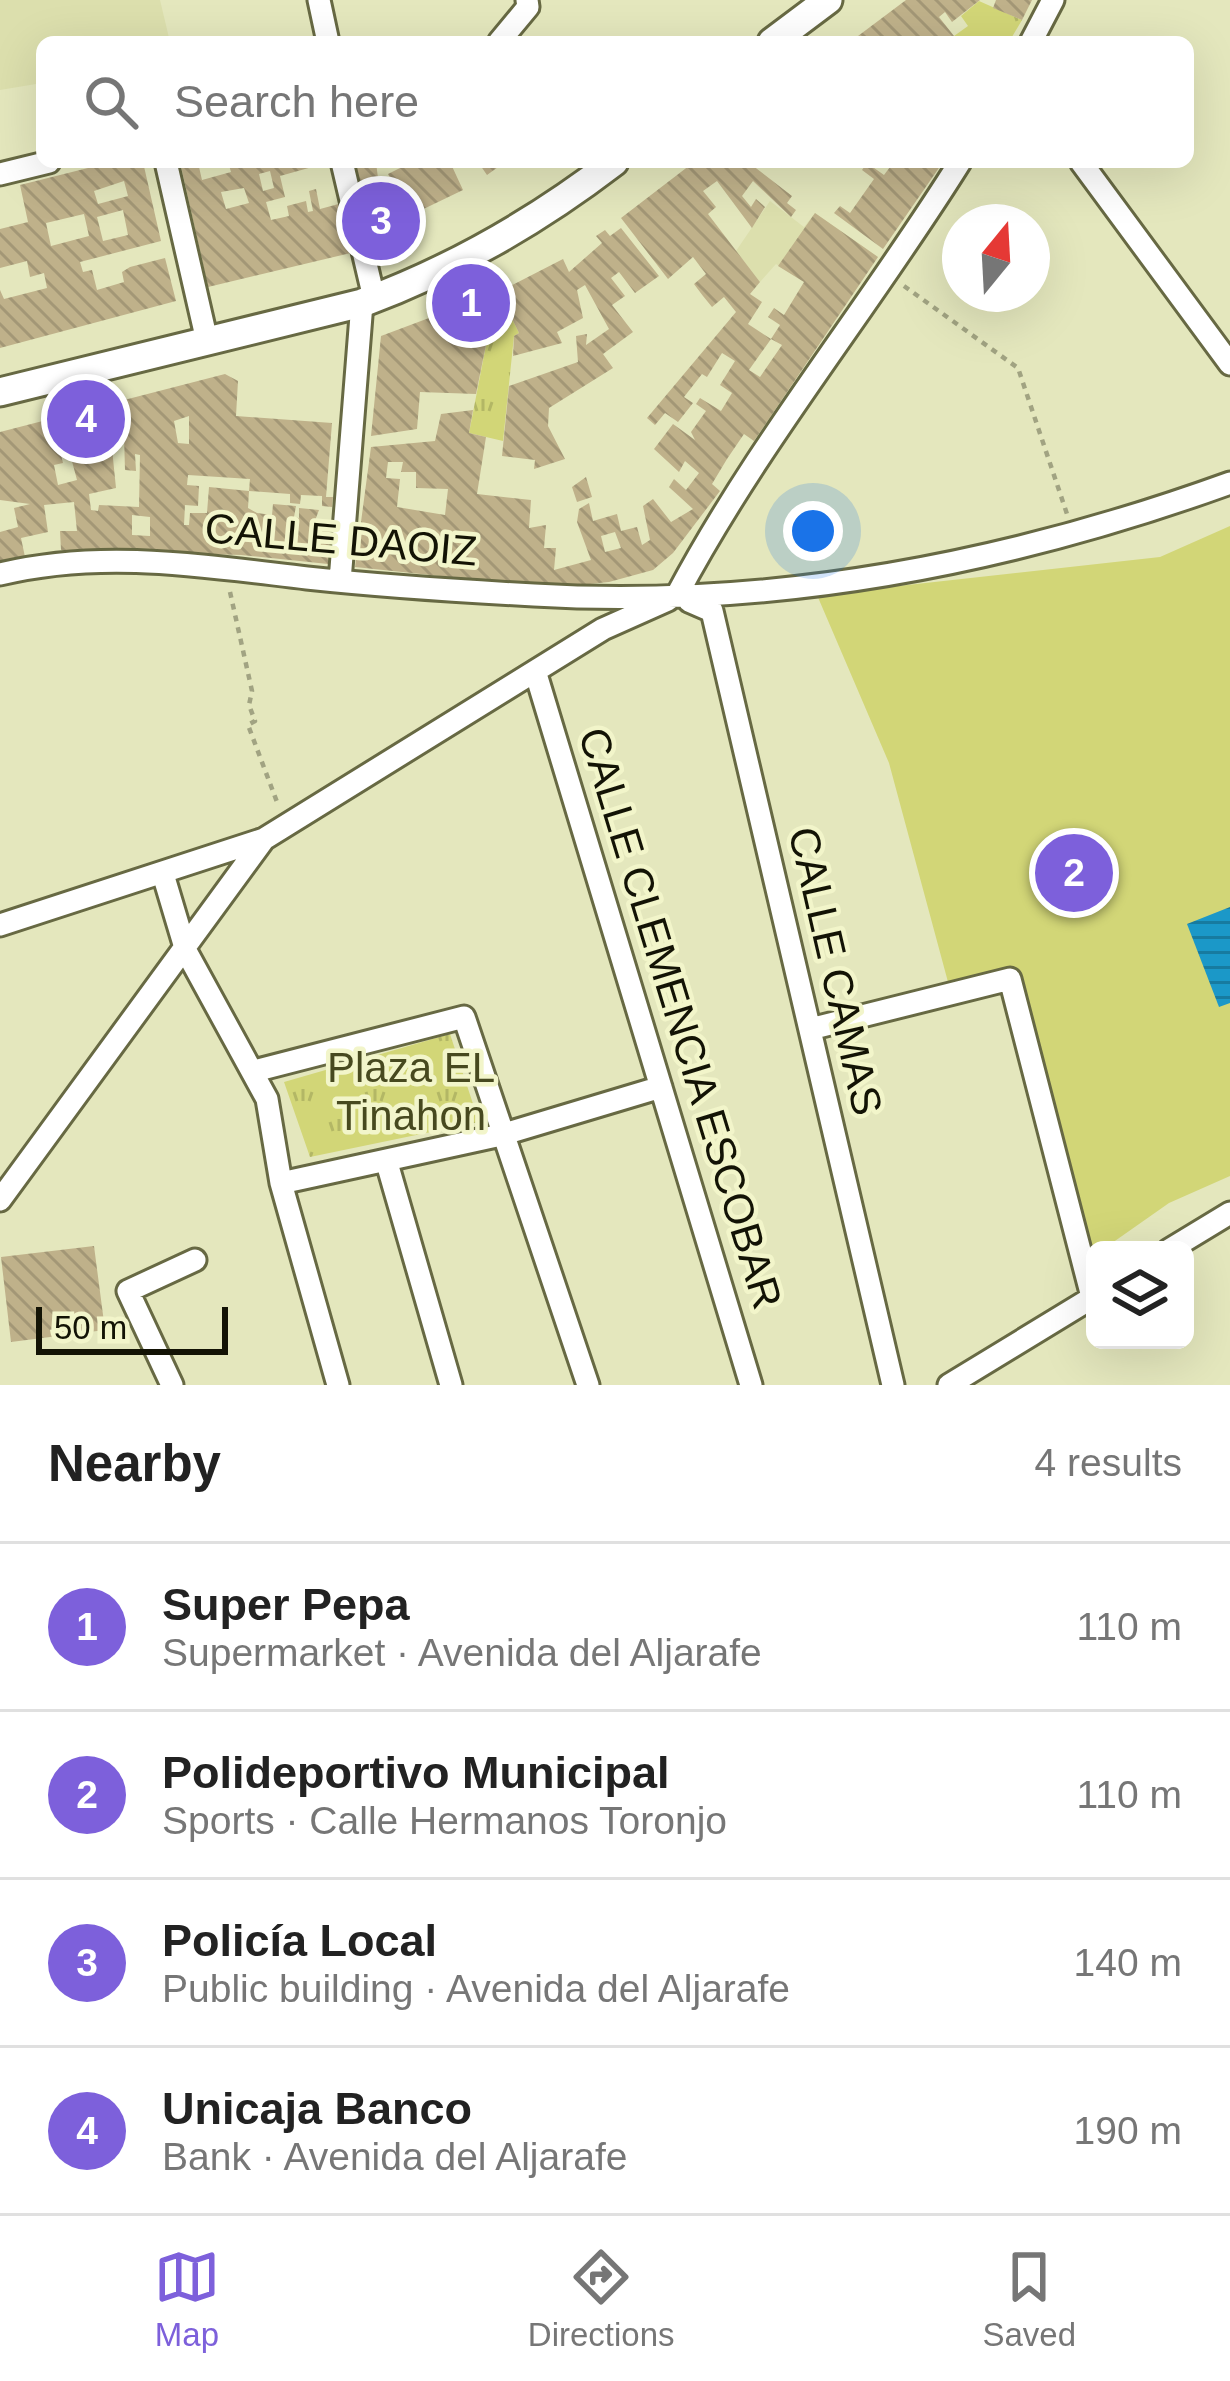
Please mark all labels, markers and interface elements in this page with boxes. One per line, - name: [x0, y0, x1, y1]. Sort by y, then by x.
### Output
- search box: [36, 36, 1194, 168]
- icon: search: [78, 69, 144, 135]
- text: Search here: [174, 76, 419, 127]
- pin: 3: [342, 176, 420, 266]
- north arrow: [942, 204, 1050, 312]
- pin: 1: [432, 258, 510, 348]
- pin: 4: [47, 374, 125, 464]
- your location: [783, 501, 843, 561]
- street label: CALLE DAOIZ: [203, 504, 479, 575]
- street label: CALLE CLEMENCIA ESCOBAR: [570, 722, 791, 1314]
- street label: CALLE CAMAS: [780, 823, 891, 1120]
- pin: 2: [1035, 828, 1113, 918]
- park label: Plaza EL Tinahon: [327, 1044, 495, 1139]
- map controls: [1086, 1241, 1194, 1349]
- button: layers: [1086, 1241, 1194, 1349]
- scale bar: [36, 1301, 228, 1354]
- text: 50 m: [54, 1309, 127, 1346]
- text: Nearby: [48, 1435, 221, 1492]
- text: 4 results: [1035, 1441, 1182, 1484]
- text: Super Pepa: [162, 1579, 410, 1630]
- text: 1: [76, 1605, 98, 1648]
- text: 110 m: [1077, 1605, 1182, 1648]
- text: Supermarket · Avenida del Aljarafe: [162, 1631, 762, 1674]
- text: Polideportivo Municipal: [162, 1747, 670, 1798]
- text: 2: [76, 1773, 98, 1816]
- text: 110 m: [1077, 1773, 1182, 1816]
- text: Sports · Calle Hermanos Toronjo: [162, 1799, 727, 1842]
- text: Policía Local: [162, 1915, 437, 1966]
- text: 3: [76, 1941, 98, 1984]
- text: 140 m: [1074, 1941, 1182, 1984]
- text: Public building · Avenida del Aljarafe: [162, 1967, 790, 2010]
- text: Unicaja Banco: [162, 2083, 472, 2134]
- text: 4: [76, 2109, 98, 2152]
- text: 190 m: [1074, 2109, 1182, 2152]
- text: Bank · Avenida del Aljarafe: [162, 2135, 627, 2178]
- tab: Map: [154, 2244, 220, 2354]
- tab: Directions: [528, 2244, 675, 2354]
- tab: Saved: [982, 2244, 1076, 2354]

